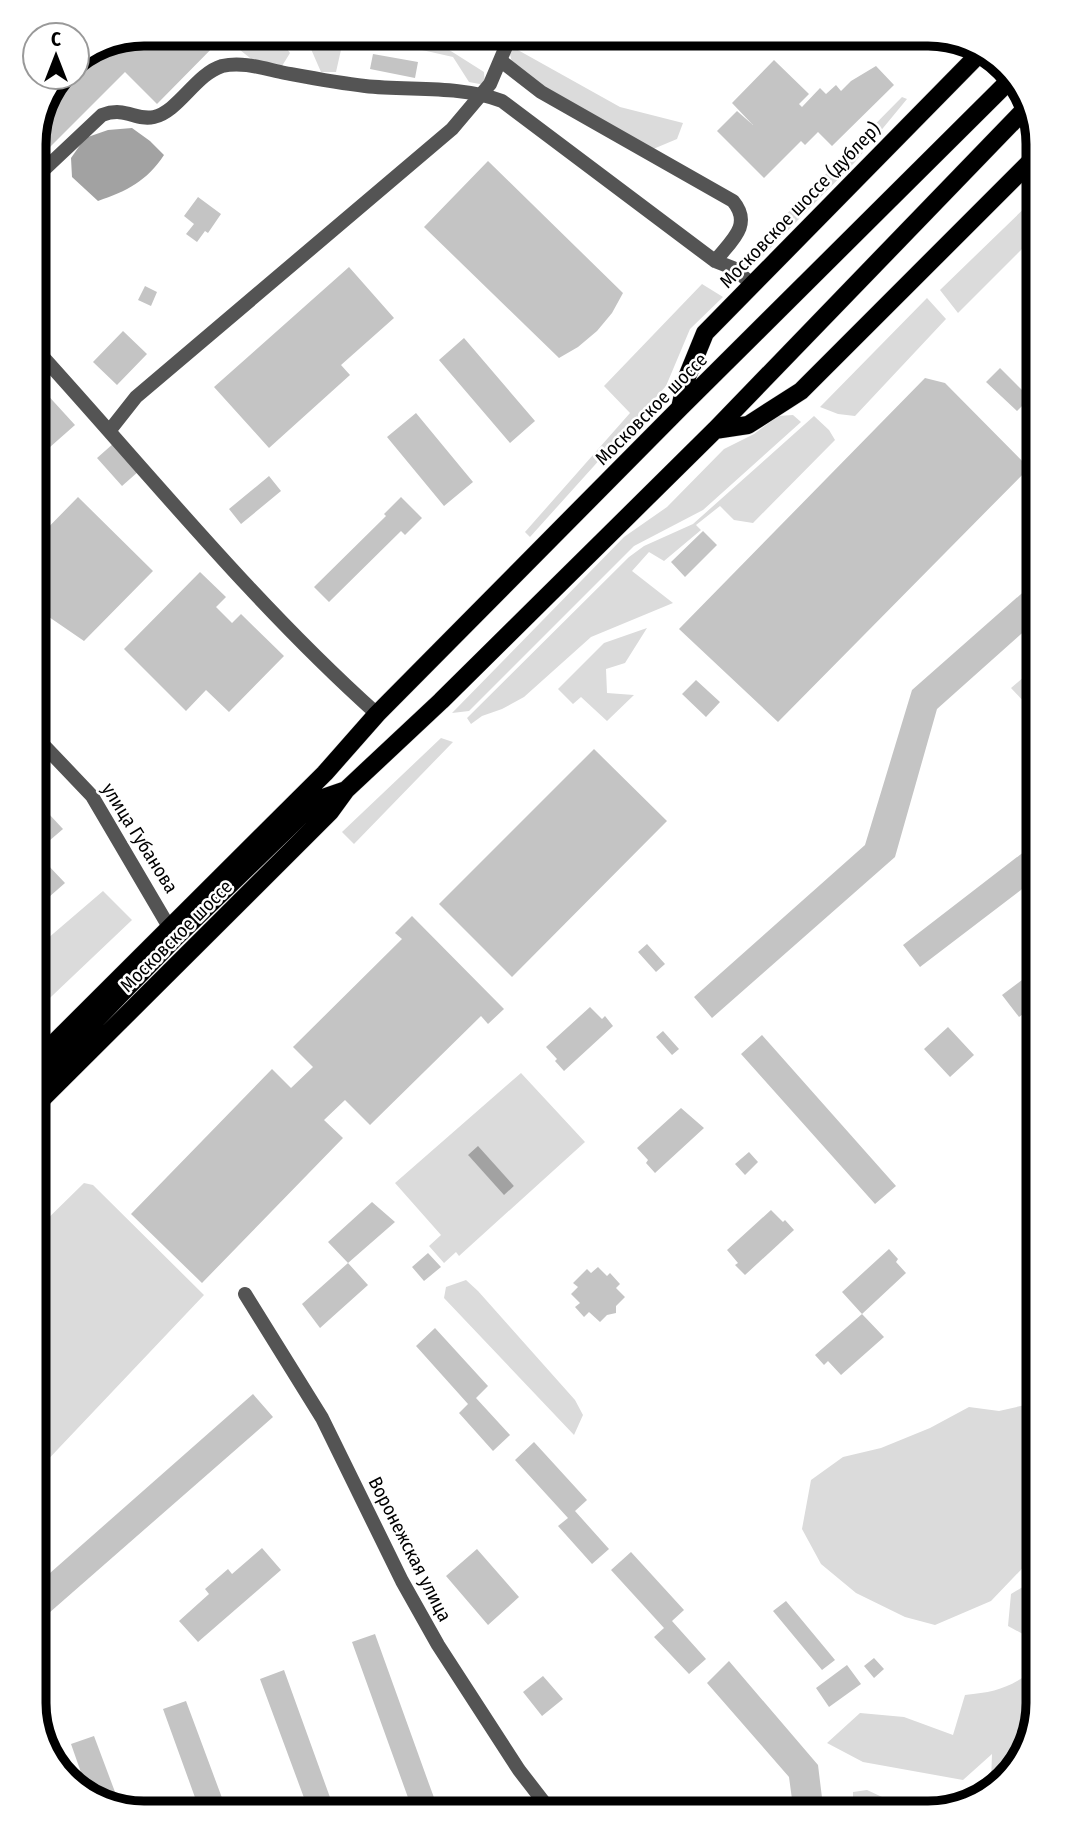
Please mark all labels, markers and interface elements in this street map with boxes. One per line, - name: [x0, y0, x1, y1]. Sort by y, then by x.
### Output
- north arrow: [21, 21, 91, 91]
- text: С: [51, 28, 61, 51]
- street label: Московское шоссе (дублер): [715, 117, 885, 293]
- street label: Московское шоссе: [590, 348, 712, 470]
- street label: улица Губанова: [97, 779, 183, 897]
- street label: Московское шоссе: [115, 875, 237, 997]
- street label: Воронежская улица: [364, 1473, 456, 1625]

